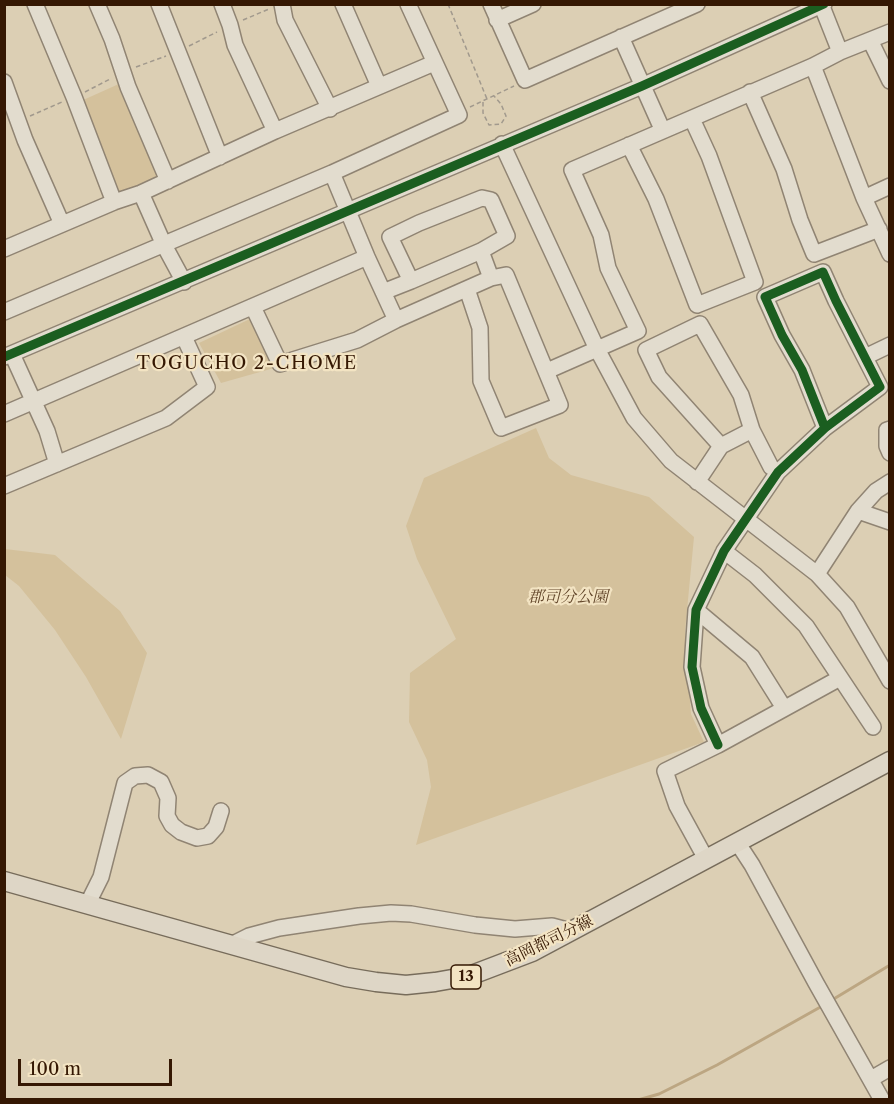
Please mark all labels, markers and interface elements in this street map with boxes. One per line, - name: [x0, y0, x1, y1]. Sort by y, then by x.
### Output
- district label: TOGUCHO 2-CHOME: [136, 353, 358, 375]
- park label: 郡司分公園: [528, 587, 608, 607]
- street label: 高岡都司分線: [502, 911, 596, 971]
- road number: 13: [451, 965, 481, 989]
- scale bar: [21, 1047, 176, 1085]
- text: 100 m: [29, 1058, 81, 1080]

